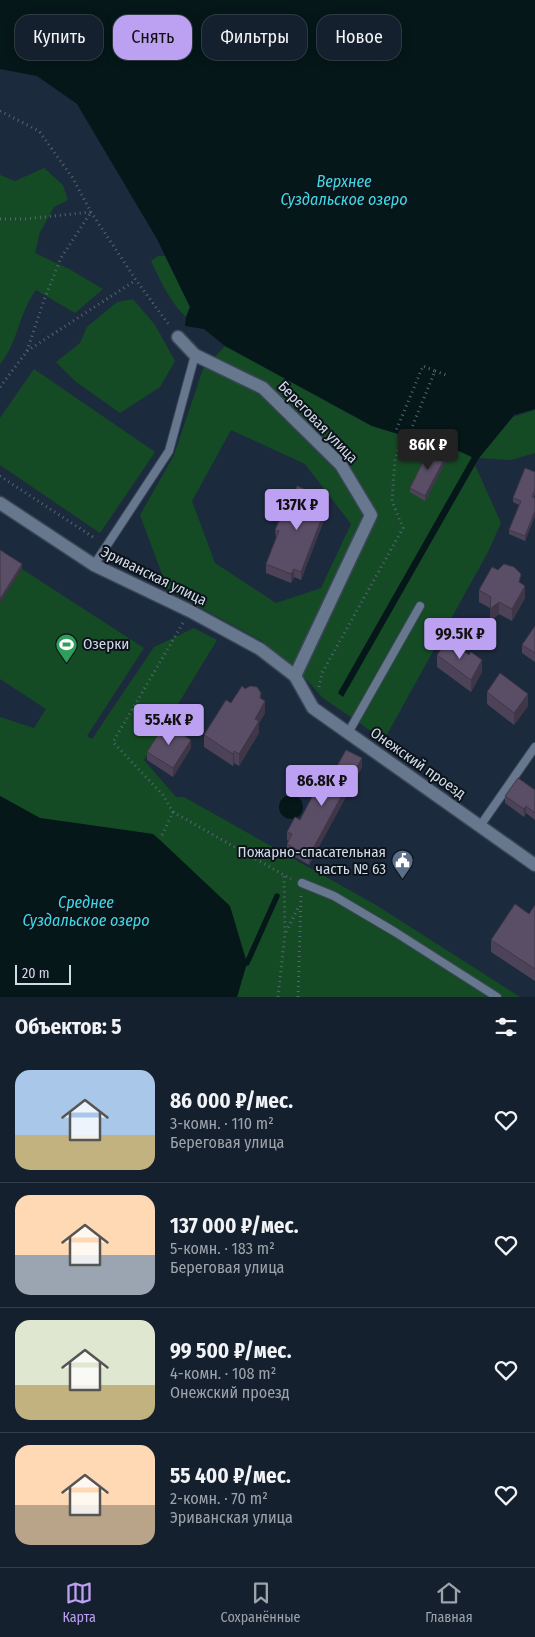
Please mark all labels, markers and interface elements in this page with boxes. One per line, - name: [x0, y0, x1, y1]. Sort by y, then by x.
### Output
- chip: Купить: [15, 15, 103, 60]
- chip: Снять: [113, 15, 192, 60]
- chip: Фильтры: [202, 15, 307, 60]
- chip: Новое: [317, 15, 401, 60]
- water label: Верхнее Суздальское озеро: [280, 172, 408, 209]
- street label: Береговая улица: [274, 377, 362, 467]
- pin: 86K ₽: [393, 428, 463, 471]
- text: 86K ₽: [409, 435, 447, 454]
- pin: 137K ₽: [256, 488, 338, 531]
- text: 137K ₽: [276, 495, 318, 514]
- street label: Эриванская улица: [98, 543, 210, 609]
- pin: 99.5K ₽: [414, 618, 506, 660]
- text: 99.5K ₽: [435, 624, 485, 643]
- sports icon: Озерки: [55, 632, 79, 663]
- place label: Озерки: [83, 635, 129, 653]
- pin: 55.4K ₽: [123, 704, 215, 746]
- text: 55.4K ₽: [145, 710, 193, 729]
- street label: Онежский проезд: [367, 723, 469, 803]
- pin: 86.8K ₽: [276, 764, 368, 807]
- text: 86.8K ₽: [297, 771, 347, 790]
- place label: Пожарно-спасательная часть № 63: [238, 843, 386, 878]
- public building icon: Пожарно-спасательная часть № 63: [390, 849, 414, 880]
- water label: Среднее Суздальское озеро: [22, 893, 150, 930]
- scale bar: [15, 962, 71, 985]
- text: 20 m: [22, 965, 50, 982]
- icon: filters: [492, 1013, 520, 1041]
- text: Объектов: 5: [15, 1014, 122, 1040]
- text: 86 000 ₽/мес.: [170, 1088, 293, 1114]
- icon: home: [55, 1090, 115, 1150]
- icon: heart: [492, 1106, 520, 1134]
- text: 3-комн. · 110 m²: [170, 1114, 274, 1133]
- text: Береговая улица: [170, 1133, 284, 1152]
- text: 137 000 ₽/мес.: [170, 1213, 299, 1239]
- icon: home: [55, 1215, 115, 1275]
- icon: heart: [492, 1231, 520, 1259]
- text: 5-комн. · 183 m²: [170, 1239, 275, 1258]
- text: Береговая улица: [170, 1258, 284, 1277]
- text: 99 500 ₽/мес.: [170, 1338, 292, 1364]
- icon: home: [55, 1340, 115, 1400]
- icon: heart: [492, 1356, 520, 1384]
- text: 4-комн. · 108 m²: [170, 1364, 276, 1383]
- text: Онежский проезд: [170, 1383, 290, 1402]
- text: 55 400 ₽/мес.: [170, 1463, 291, 1489]
- icon: home: [55, 1465, 115, 1525]
- icon: heart: [492, 1481, 520, 1509]
- text: 2-комн. · 70 m²: [170, 1489, 268, 1508]
- text: Эриванская улица: [170, 1508, 293, 1527]
- tab: Карта: [62, 1579, 96, 1626]
- tab: Сохранённые: [221, 1579, 300, 1626]
- tab: Главная: [425, 1579, 473, 1626]

